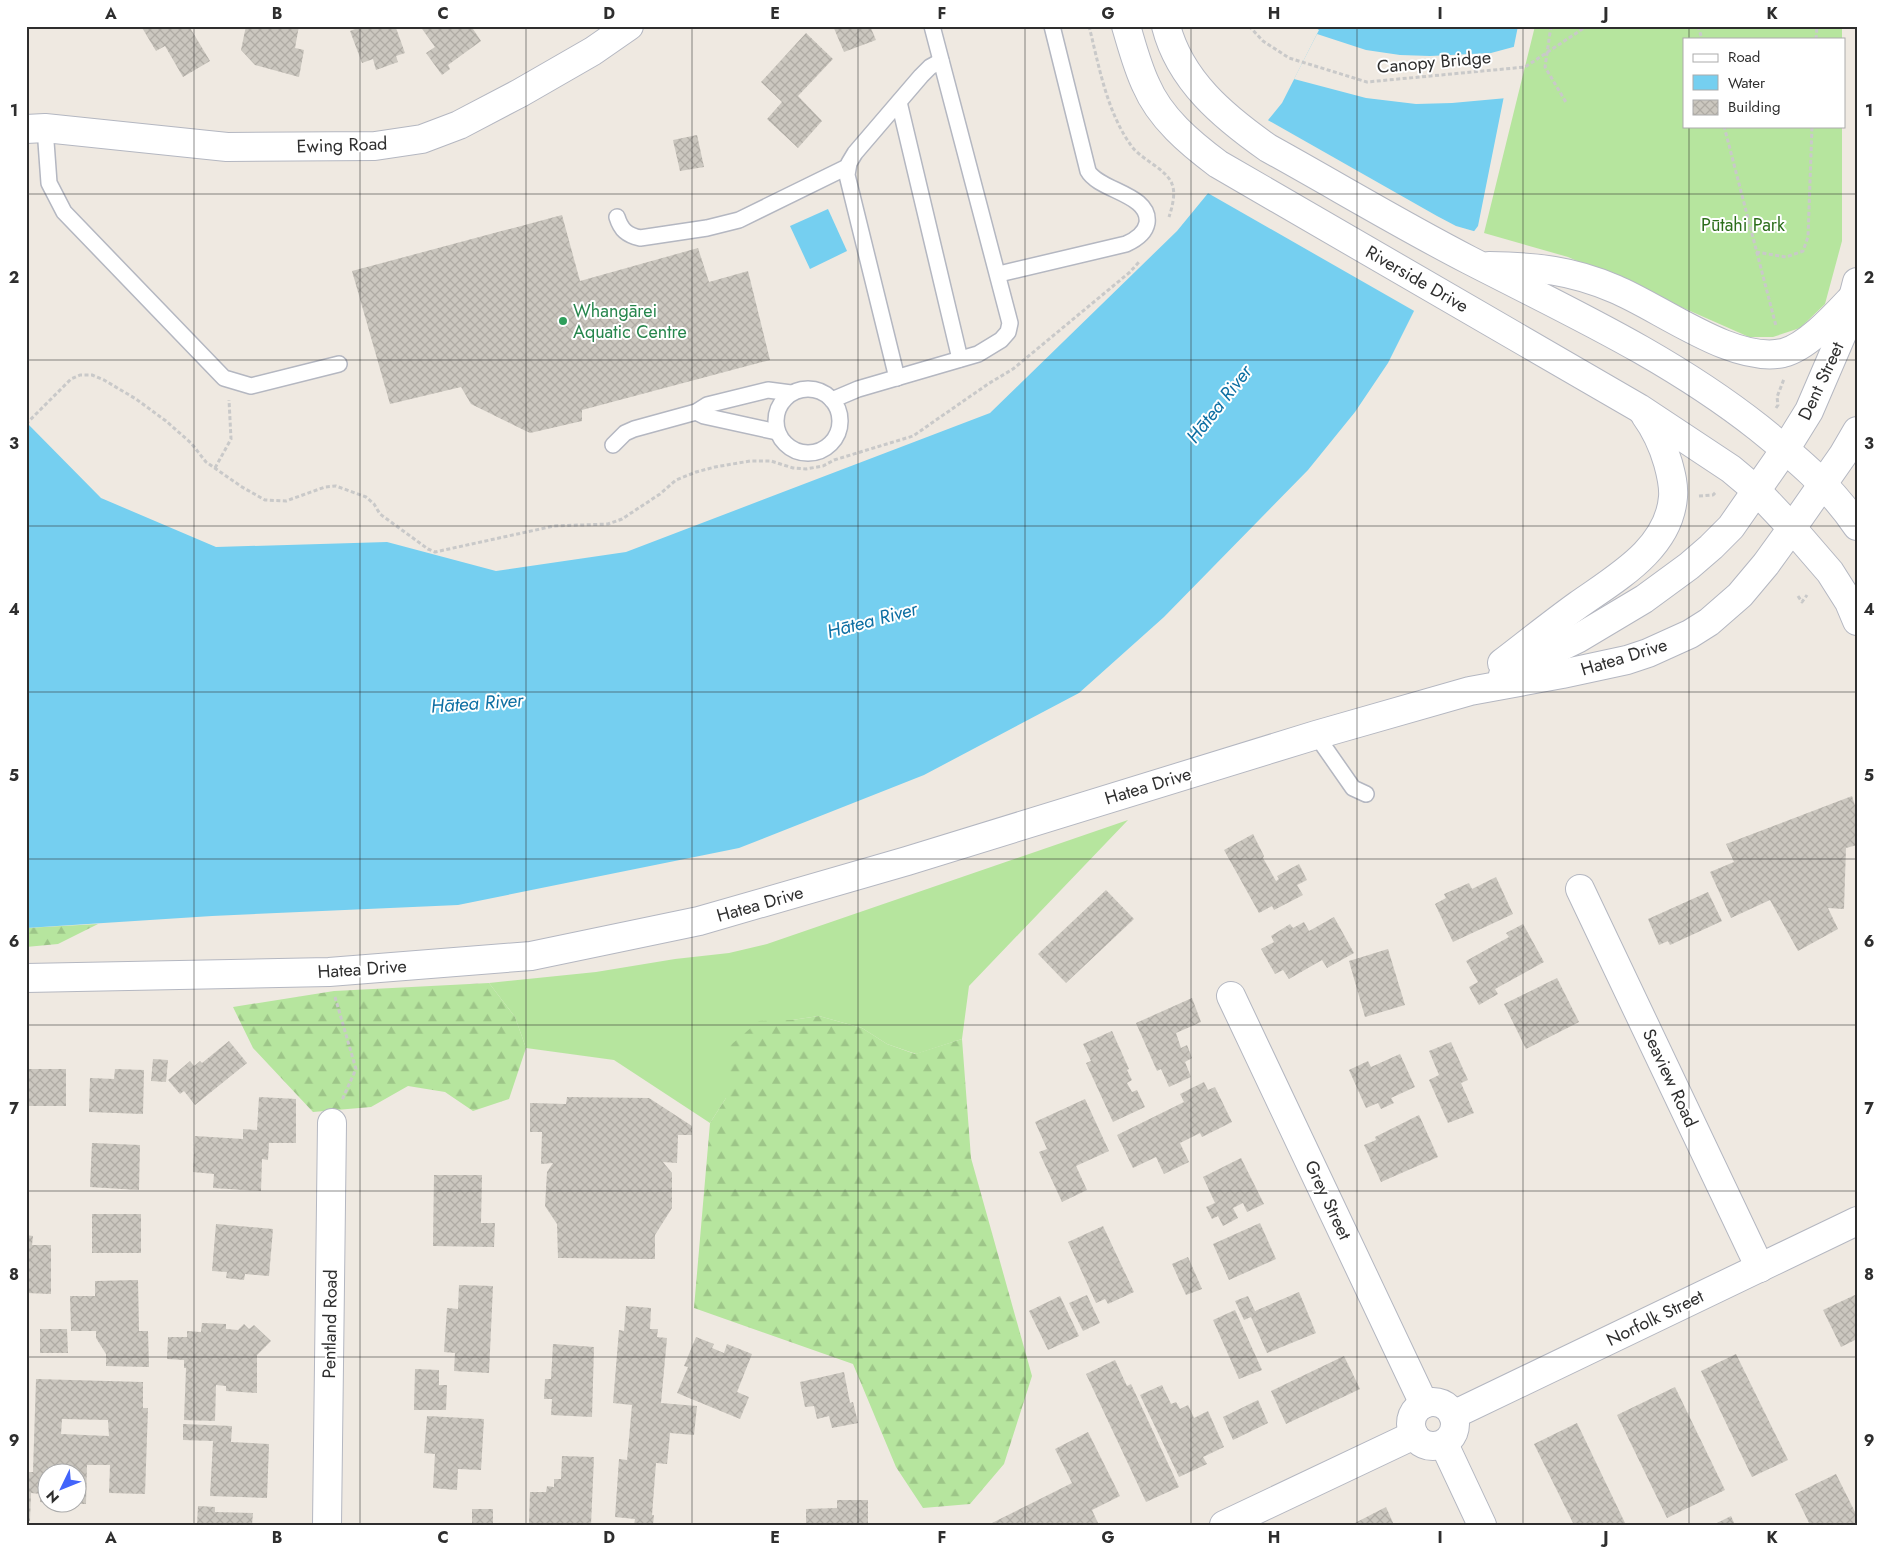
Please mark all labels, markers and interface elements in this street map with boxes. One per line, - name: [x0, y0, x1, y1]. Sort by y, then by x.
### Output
- text: A: [104, 2, 117, 25]
- text: B: [272, 2, 282, 25]
- text: C: [437, 2, 449, 25]
- text: D: [603, 2, 615, 25]
- text: E: [770, 2, 780, 25]
- text: F: [938, 2, 946, 25]
- text: G: [1101, 2, 1115, 25]
- text: H: [1268, 2, 1280, 25]
- text: I: [1437, 2, 1443, 25]
- text: J: [1600, 2, 1609, 25]
- text: K: [1766, 2, 1778, 25]
- legend: [1683, 38, 1846, 128]
- street label: Canopy Bridge: [1376, 44, 1492, 80]
- text: Road: [1728, 46, 1760, 68]
- text: Water: [1728, 72, 1766, 94]
- text: Building: [1728, 96, 1780, 118]
- text: 1: [10, 99, 18, 122]
- text: 1: [1865, 99, 1873, 122]
- street label: Ewing Road: [296, 130, 388, 160]
- park label: Pūtahi Park: [1701, 212, 1785, 238]
- street label: Riverside Drive: [1361, 239, 1473, 319]
- text: 2: [9, 266, 19, 289]
- text: 2: [1864, 266, 1874, 289]
- place label: Whangārei Aquatic Centre: [573, 298, 687, 345]
- marker: Whangārei Aquatic Centre: [557, 315, 569, 327]
- street label: Dent Street: [1792, 337, 1851, 424]
- water label: Hātea River: [1180, 358, 1259, 449]
- text: 3: [9, 432, 19, 455]
- text: 3: [1864, 432, 1874, 455]
- water label: Hātea River: [824, 595, 922, 645]
- text: 4: [8, 598, 20, 621]
- text: 4: [1863, 598, 1875, 621]
- street label: Hatea Drive: [1578, 632, 1670, 682]
- water label: Hātea River: [430, 686, 526, 720]
- street label: Hatea Drive: [1102, 761, 1194, 811]
- text: 5: [9, 764, 19, 787]
- text: 5: [1864, 764, 1874, 787]
- street label: Hatea Drive: [714, 879, 806, 929]
- text: 6: [9, 930, 19, 953]
- text: 6: [1864, 930, 1874, 953]
- street label: Hatea Drive: [317, 953, 407, 985]
- street label: Seaview Road: [1636, 1025, 1704, 1131]
- text: 7: [9, 1097, 19, 1120]
- text: 7: [1864, 1097, 1874, 1120]
- street label: Grey Street: [1298, 1156, 1358, 1245]
- text: 8: [9, 1263, 19, 1286]
- text: 8: [1864, 1263, 1874, 1286]
- street label: Pentland Road: [316, 1269, 344, 1379]
- street label: Norfolk Street: [1602, 1283, 1709, 1353]
- text: 9: [9, 1429, 19, 1452]
- text: 9: [1864, 1429, 1874, 1452]
- north arrow: [38, 1464, 88, 1514]
- text: N: [41, 1486, 64, 1508]
- text: A: [104, 1526, 117, 1549]
- text: B: [272, 1526, 282, 1549]
- text: C: [437, 1526, 449, 1549]
- text: D: [603, 1526, 615, 1549]
- text: E: [770, 1526, 780, 1549]
- text: F: [938, 1526, 946, 1549]
- text: G: [1101, 1526, 1115, 1549]
- text: H: [1268, 1526, 1280, 1549]
- text: I: [1437, 1526, 1443, 1549]
- text: J: [1600, 1526, 1609, 1549]
- text: K: [1766, 1526, 1778, 1549]

